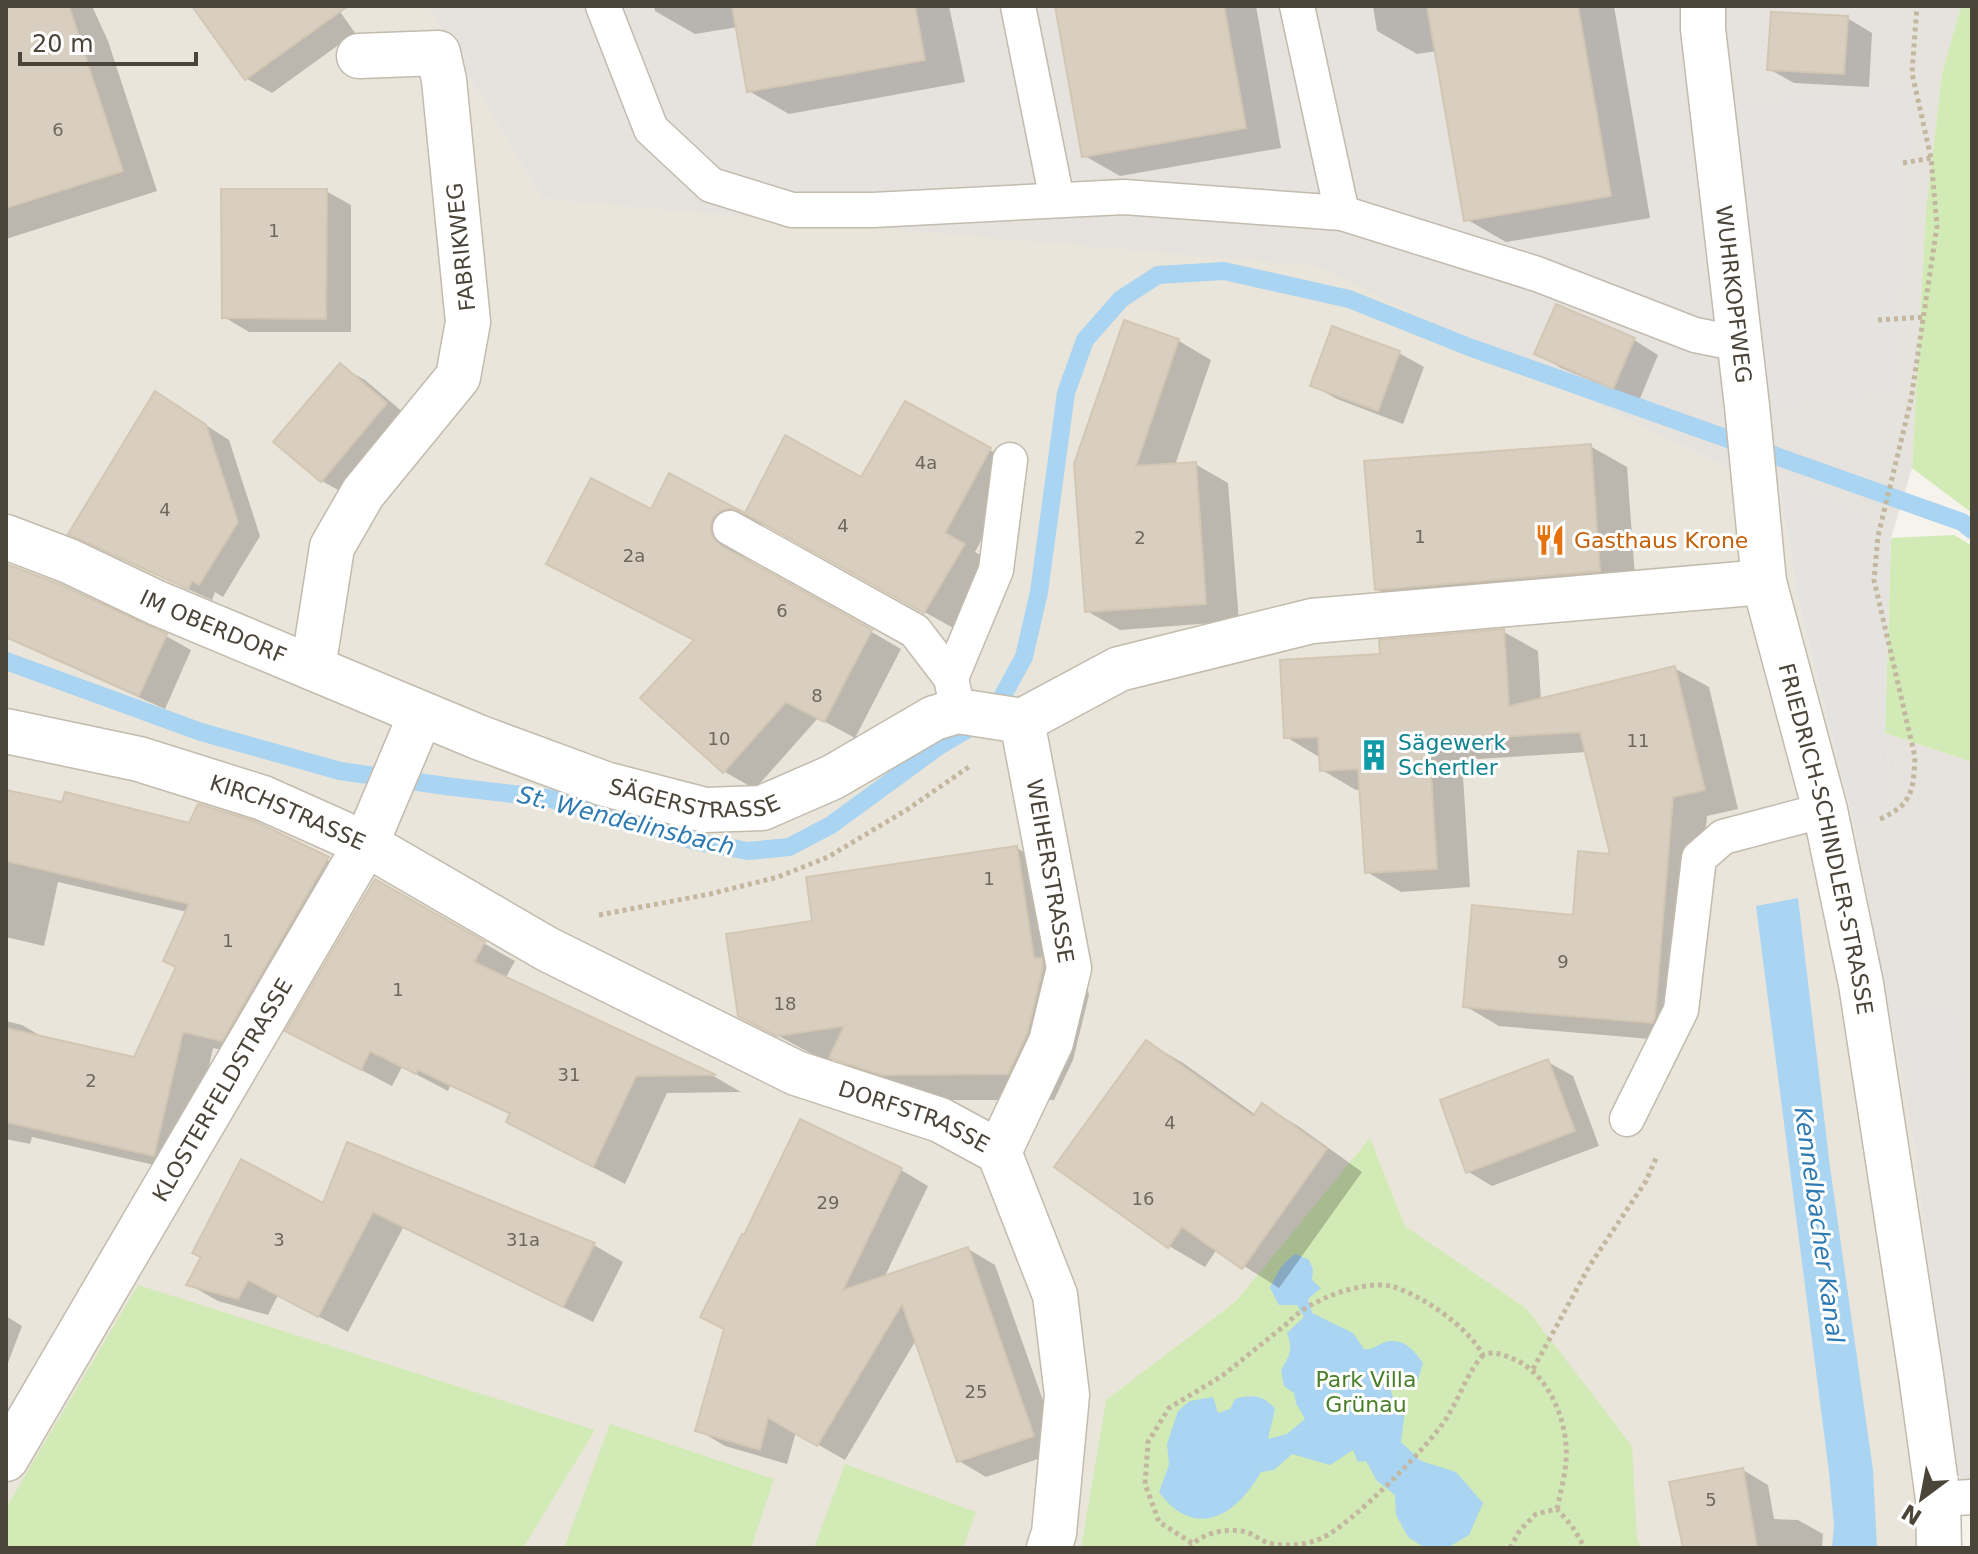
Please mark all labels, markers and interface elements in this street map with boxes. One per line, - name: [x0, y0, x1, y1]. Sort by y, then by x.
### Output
- scale bar: [20, 16, 196, 66]
- text: 20 m: [32, 30, 94, 58]
- house number: 6: [52, 119, 64, 140]
- street label: FABRIKWEG: [442, 182, 480, 312]
- street label: WUHRKOPFWEG: [1711, 204, 1757, 385]
- house number: 1: [268, 220, 280, 241]
- house number: 4a: [915, 452, 937, 473]
- house number: 4: [159, 499, 171, 520]
- house number: 4: [837, 515, 849, 536]
- restaurant icon: Gasthaus Krone: [1533, 523, 1567, 557]
- house number: 1: [1414, 526, 1426, 547]
- house number: 2: [1134, 527, 1146, 548]
- place label: Gasthaus Krone: [1574, 528, 1748, 553]
- house number: 2a: [623, 545, 645, 566]
- street label: IM OBERDORF: [136, 584, 290, 668]
- house number: 6: [776, 600, 788, 621]
- street label: FRIEDRICH-SCHINDLER-STRASSE: [1774, 660, 1878, 1016]
- house number: 8: [811, 685, 823, 706]
- house number: 10: [708, 728, 730, 749]
- place label: Sägewerk Schertler: [1398, 730, 1507, 780]
- house number: 11: [1627, 730, 1649, 751]
- building icon: Sägewerk Schertler: [1357, 738, 1391, 772]
- street label: KIRCHSTRASSE: [207, 770, 369, 855]
- street label: SÄGERSTRASSE: [606, 773, 784, 823]
- street label: WEIHERSTRASSE: [1021, 777, 1079, 965]
- water label: St. Wendelinsbach: [514, 780, 738, 862]
- house number: 1: [983, 868, 995, 889]
- house number: 1: [222, 930, 234, 951]
- house number: 9: [1557, 951, 1569, 972]
- street label: KLOSTERFELDSTRASSE: [147, 974, 297, 1206]
- house number: 1: [392, 979, 404, 1000]
- house number: 18: [774, 993, 796, 1014]
- house number: 31: [558, 1064, 580, 1085]
- house number: 2: [85, 1070, 97, 1091]
- street label: DORFSTRASSE: [835, 1075, 994, 1157]
- water label: Kennelbacher Kanal: [1789, 1105, 1849, 1345]
- house number: 4: [1164, 1112, 1176, 1133]
- house number: 16: [1132, 1188, 1154, 1209]
- house number: 29: [817, 1192, 839, 1213]
- house number: 3: [273, 1229, 285, 1250]
- house number: 31a: [506, 1229, 540, 1250]
- park label: Park Villa Grünau: [1316, 1367, 1416, 1417]
- house number: 25: [965, 1381, 987, 1402]
- north arrow: [1882, 1458, 1962, 1538]
- house number: 5: [1705, 1489, 1717, 1510]
- text: N: [1897, 1499, 1926, 1530]

